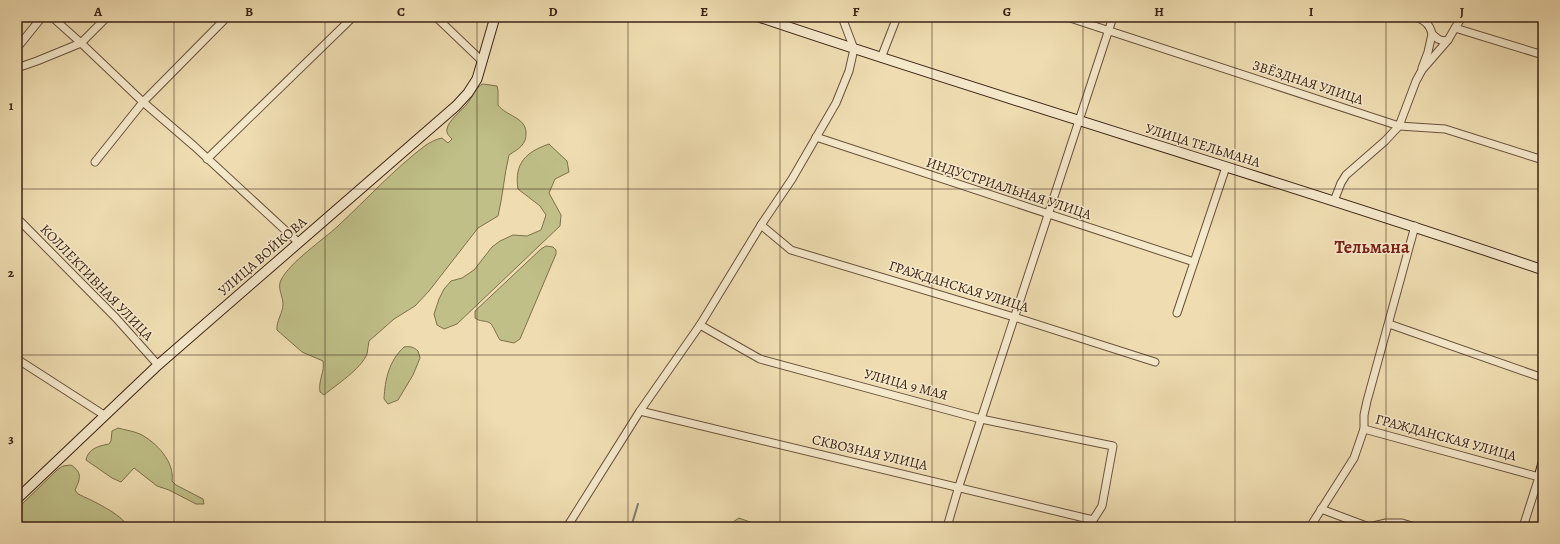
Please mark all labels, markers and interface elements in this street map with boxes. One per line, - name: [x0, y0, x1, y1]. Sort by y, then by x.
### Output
- text: A: [93, 3, 103, 20]
- text: B: [245, 3, 253, 20]
- text: C: [397, 3, 405, 20]
- text: D: [548, 3, 558, 20]
- text: E: [700, 3, 708, 20]
- text: F: [853, 3, 860, 20]
- text: G: [1003, 3, 1011, 20]
- text: H: [1154, 3, 1164, 20]
- text: I: [1309, 3, 1314, 20]
- text: J: [1460, 3, 1464, 20]
- street label: ЗВЁЗДНАЯ УЛИЦА: [1250, 56, 1367, 110]
- text: 1: [9, 97, 14, 114]
- street label: УЛИЦА ТЕЛЬМАНА: [1143, 119, 1264, 172]
- street label: ИНДУСТРИАЛЬНАЯ УЛИЦА: [924, 153, 1095, 224]
- street label: УЛИЦА ВОЙКОВА: [214, 212, 311, 300]
- street label: КОЛЛЕКТИВНАЯ УЛИЦА: [36, 220, 158, 345]
- district label: Тельмана: [1335, 235, 1410, 259]
- street label: ГРАЖДАНСКАЯ УЛИЦА: [887, 256, 1032, 317]
- text: 2: [8, 264, 15, 281]
- street label: УЛИЦА 9 МАЯ: [862, 364, 950, 405]
- street label: ГРАЖДАНСКАЯ УЛИЦА: [1373, 409, 1519, 466]
- text: 3: [8, 430, 14, 447]
- street label: СКВОЗНАЯ УЛИЦА: [810, 430, 930, 475]

